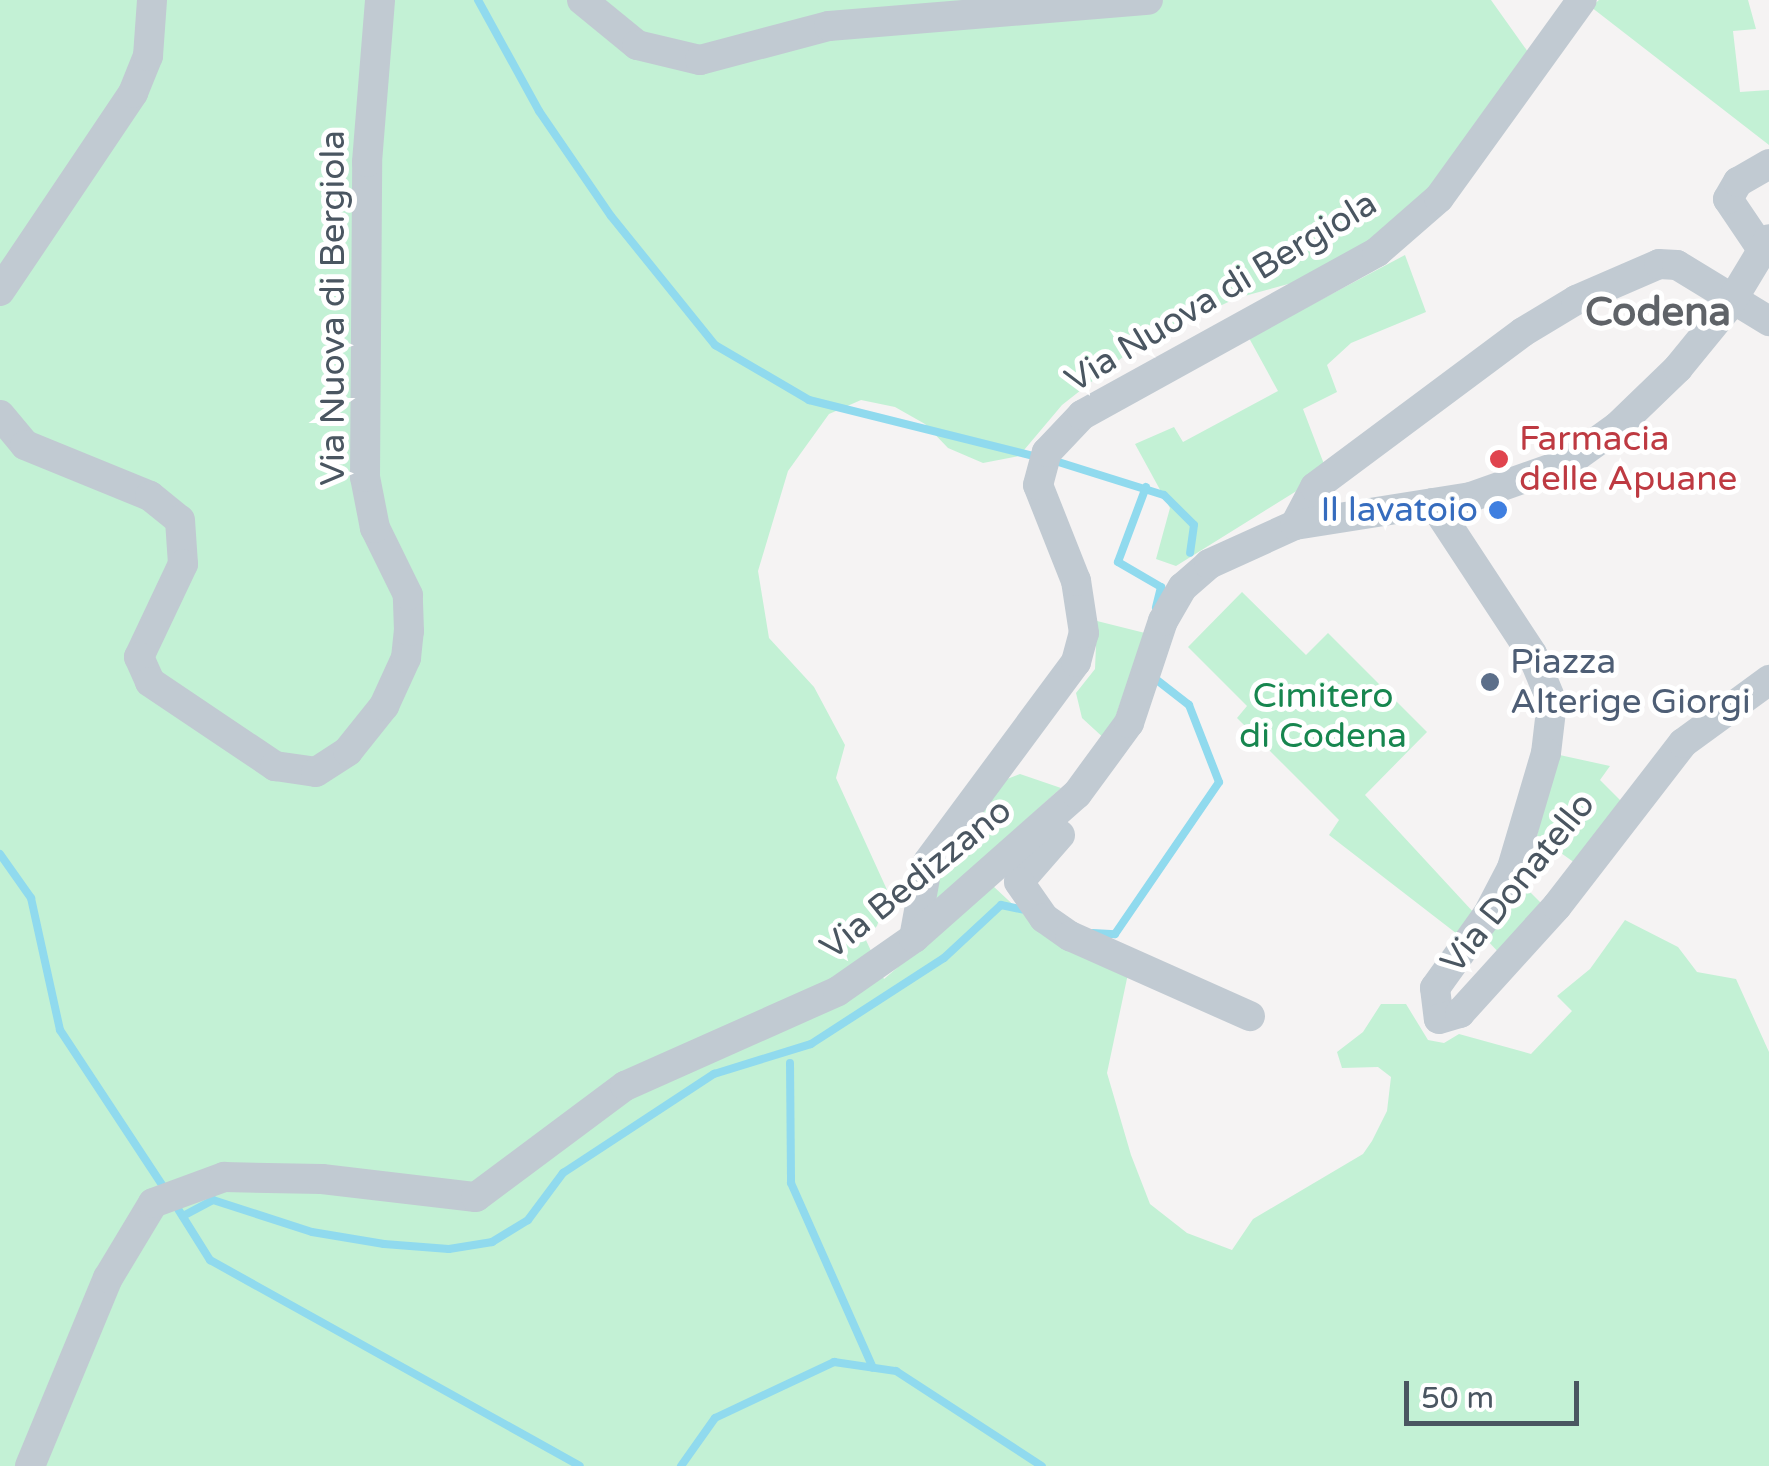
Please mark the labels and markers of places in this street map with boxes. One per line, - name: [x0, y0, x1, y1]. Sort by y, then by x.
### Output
- place label: Farmacia delle Apuane: [1519, 418, 1737, 500]
- marker: Farmacia delle Apuane: [1488, 448, 1510, 470]
- place label: Il lavatoio: [1321, 489, 1478, 531]
- marker: Il lavatoio: [1487, 499, 1509, 521]
- place label: Piazza Alterige Giorgi: [1510, 641, 1751, 723]
- marker: Piazza Alterige Giorgi: [1479, 671, 1501, 693]

